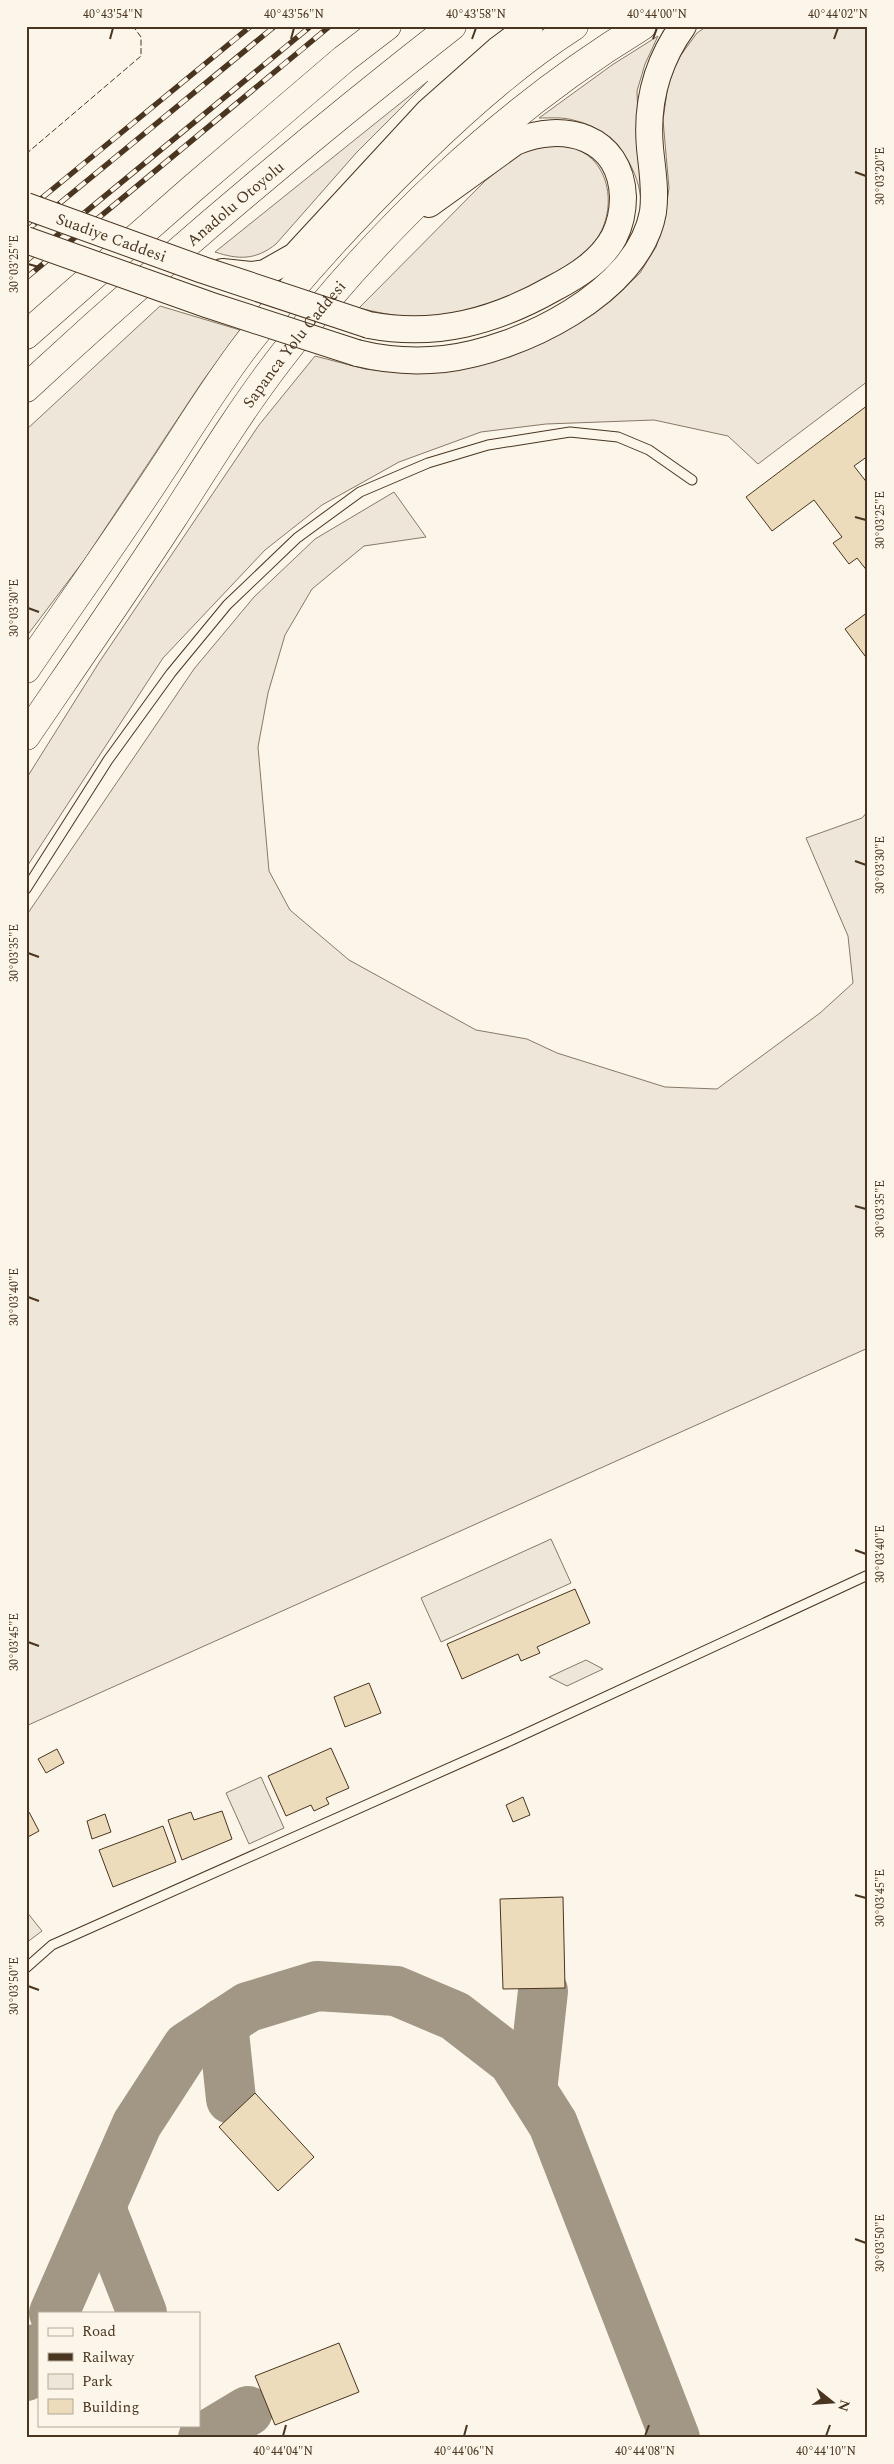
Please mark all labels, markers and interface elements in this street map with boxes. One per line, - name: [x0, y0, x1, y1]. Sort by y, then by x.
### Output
- text: 40°43'54"N: [83, 5, 143, 24]
- text: 40°43'56"N: [264, 5, 324, 24]
- text: 40°43'58"N: [446, 5, 506, 24]
- text: 40°44'00"N: [627, 5, 687, 24]
- text: 40°44'02"N: [808, 5, 868, 24]
- text: 30°03'20"E: [871, 147, 890, 205]
- street label: Anadolu Otoyolu: [181, 155, 290, 252]
- street label: Suadiye Caddesi: [53, 207, 170, 269]
- text: 30°03'25"E: [5, 235, 24, 293]
- street label: Sapanca Yolu Caddesi: [237, 275, 352, 413]
- text: 30°03'25"E: [871, 491, 890, 549]
- text: 30°03'30"E: [5, 579, 24, 637]
- text: 30°03'30"E: [871, 836, 890, 894]
- text: 30°03'35"E: [5, 924, 24, 982]
- text: 30°03'35"E: [871, 1180, 890, 1238]
- text: 30°03'40"E: [5, 1268, 24, 1326]
- text: 30°03'40"E: [871, 1525, 890, 1583]
- text: 30°03'45"E: [5, 1613, 24, 1671]
- text: 30°03'45"E: [871, 1869, 890, 1927]
- text: 30°03'50"E: [5, 1957, 24, 2015]
- text: 30°03'50"E: [871, 2214, 890, 2272]
- legend: [38, 2312, 200, 2426]
- text: Road: [82, 2320, 116, 2343]
- text: Railway: [82, 2346, 135, 2369]
- text: Park: [82, 2370, 113, 2393]
- north arrow: [806, 2376, 856, 2426]
- text: Building: [82, 2396, 139, 2419]
- text: N: [832, 2397, 856, 2414]
- text: 40°44'04"N: [253, 2442, 313, 2461]
- text: 40°44'06"N: [434, 2442, 494, 2461]
- text: 40°44'08"N: [615, 2442, 675, 2461]
- text: 40°44'10"N: [796, 2442, 856, 2461]

